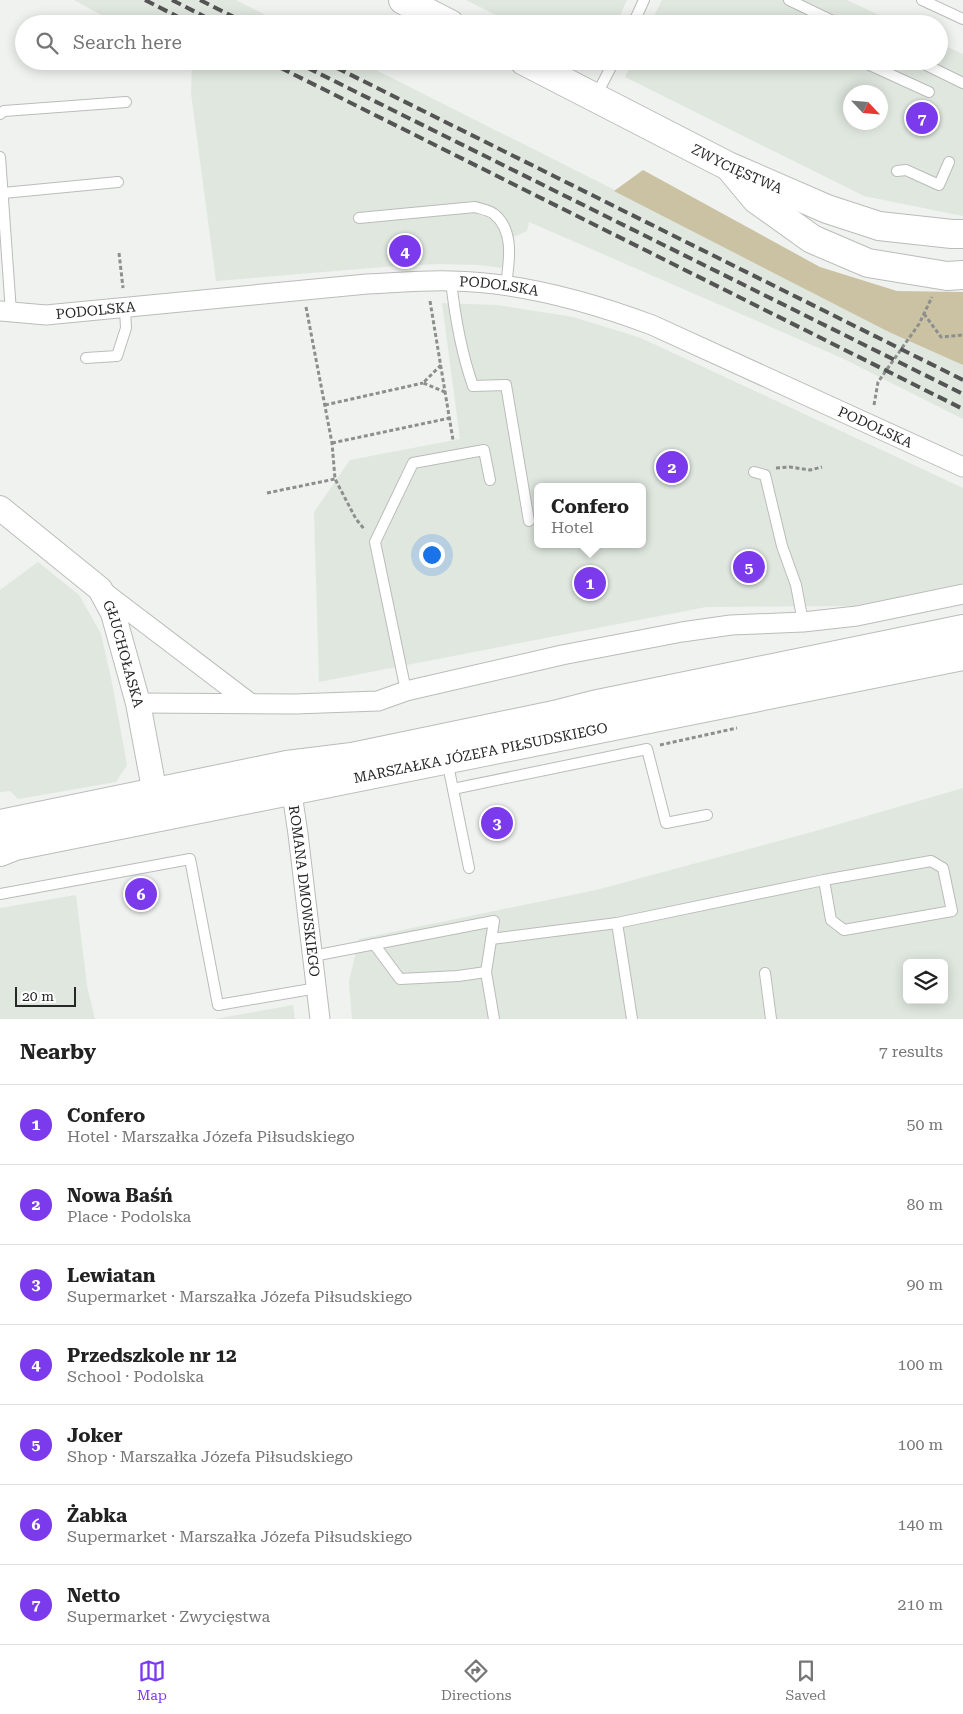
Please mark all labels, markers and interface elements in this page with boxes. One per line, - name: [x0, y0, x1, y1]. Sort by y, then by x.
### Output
- search box: [15, 15, 948, 70]
- icon: search: [33, 29, 61, 57]
- text: Search here: [73, 31, 182, 54]
- north arrow: [843, 85, 888, 130]
- pin: 7: [906, 99, 938, 137]
- street label: ZWYCIĘSTWA: [689, 141, 785, 197]
- pin: 4: [389, 232, 421, 270]
- street label: PODOLSKA: [459, 273, 540, 299]
- street label: PODOLSKA: [55, 298, 136, 322]
- street label: PODOLSKA: [836, 403, 915, 451]
- pin: 2: [656, 448, 688, 486]
- popup: [534, 483, 646, 548]
- text: Confero: [551, 495, 629, 518]
- text: Hotel: [551, 518, 593, 537]
- your location: [419, 542, 445, 568]
- pin: 5: [733, 548, 765, 586]
- pin: 1: [574, 564, 606, 602]
- street label: GŁUCHOŁASKA: [99, 597, 147, 709]
- street label: MARSZAŁKA JÓZEFA PIŁSUDSKIEGO: [352, 719, 609, 786]
- street label: ROMANA DMOWSKIEGO: [286, 804, 323, 978]
- pin: 3: [481, 804, 513, 842]
- pin: 6: [125, 875, 157, 913]
- map controls: [903, 959, 948, 1004]
- button: layers: [903, 959, 948, 1004]
- scale bar: [15, 984, 76, 1007]
- text: 20 m: [22, 988, 54, 1004]
- text: Nearby: [20, 1040, 96, 1064]
- text: 7 results: [879, 1042, 943, 1061]
- text: Confero: [67, 1104, 145, 1127]
- text: 1: [32, 1115, 40, 1134]
- text: 50 m: [906, 1115, 943, 1134]
- text: Hotel · Marszałka Józefa Piłsudskiego: [67, 1127, 355, 1146]
- text: Nowa Baśń: [67, 1184, 173, 1207]
- text: 2: [32, 1195, 40, 1214]
- text: 80 m: [906, 1195, 943, 1214]
- text: Place · Podolska: [67, 1207, 191, 1226]
- text: Lewiatan: [67, 1264, 155, 1287]
- text: 3: [32, 1275, 40, 1294]
- text: 90 m: [906, 1275, 943, 1294]
- text: Supermarket · Marszałka Józefa Piłsudskiego: [67, 1287, 412, 1306]
- text: Przedszkole nr 12: [67, 1344, 237, 1367]
- text: 4: [32, 1355, 40, 1374]
- text: 100 m: [897, 1355, 943, 1374]
- text: School · Podolska: [67, 1367, 204, 1386]
- text: Joker: [67, 1424, 123, 1447]
- text: 5: [32, 1435, 40, 1454]
- text: 100 m: [897, 1435, 943, 1454]
- text: Shop · Marszałka Józefa Piłsudskiego: [67, 1447, 353, 1466]
- text: Żabka: [67, 1504, 127, 1527]
- text: 6: [32, 1515, 40, 1534]
- text: 140 m: [897, 1515, 943, 1534]
- text: Supermarket · Marszałka Józefa Piłsudskiego: [67, 1527, 412, 1546]
- text: Netto: [67, 1584, 120, 1607]
- text: 7: [32, 1595, 40, 1614]
- text: 210 m: [897, 1595, 943, 1614]
- text: Supermarket · Zwycięstwa: [67, 1607, 270, 1626]
- tab: Map: [137, 1657, 167, 1703]
- tab: Directions: [441, 1657, 511, 1703]
- tab: Saved: [785, 1657, 826, 1703]

